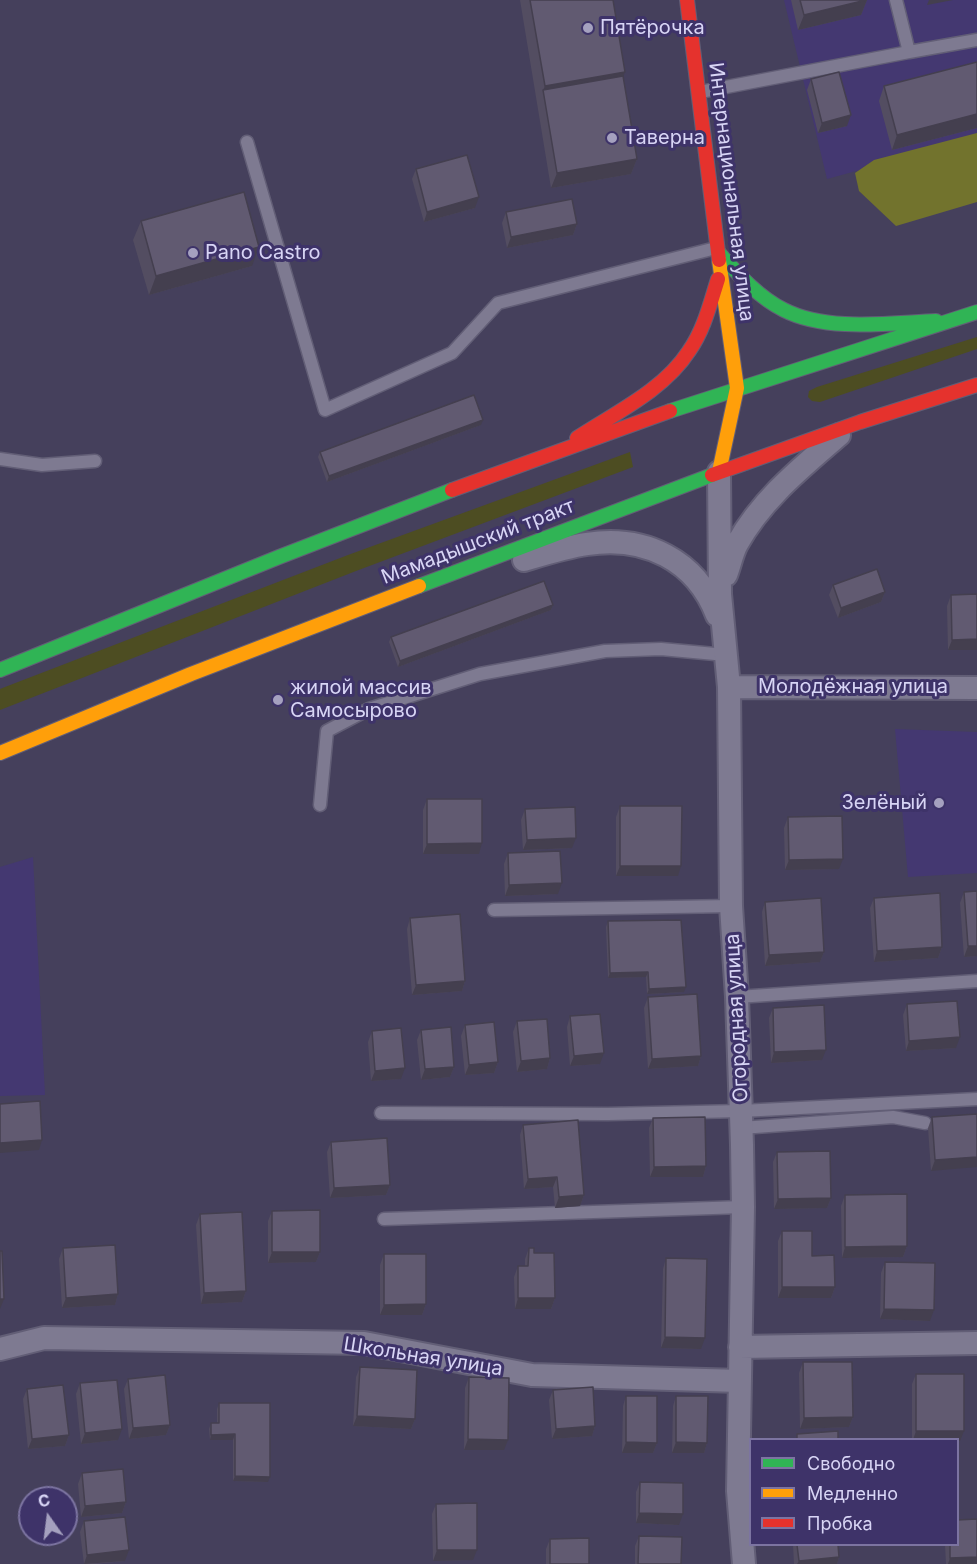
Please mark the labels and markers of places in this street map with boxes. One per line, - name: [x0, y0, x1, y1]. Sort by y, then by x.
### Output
- place label: Пятёрочка: [600, 16, 705, 40]
- marker: Пятёрочка: [581, 21, 595, 35]
- place label: Таверна: [624, 126, 705, 150]
- marker: Таверна: [605, 131, 619, 145]
- place label: Pano Castro: [205, 241, 321, 265]
- marker: Pano Castro: [186, 246, 200, 260]
- place label: жилой массив Самосырово: [290, 676, 432, 723]
- marker: жилой массив Самосырово: [271, 693, 285, 707]
- place label: Зелёный: [841, 791, 927, 815]
- marker: Зелёный: [932, 796, 946, 810]

